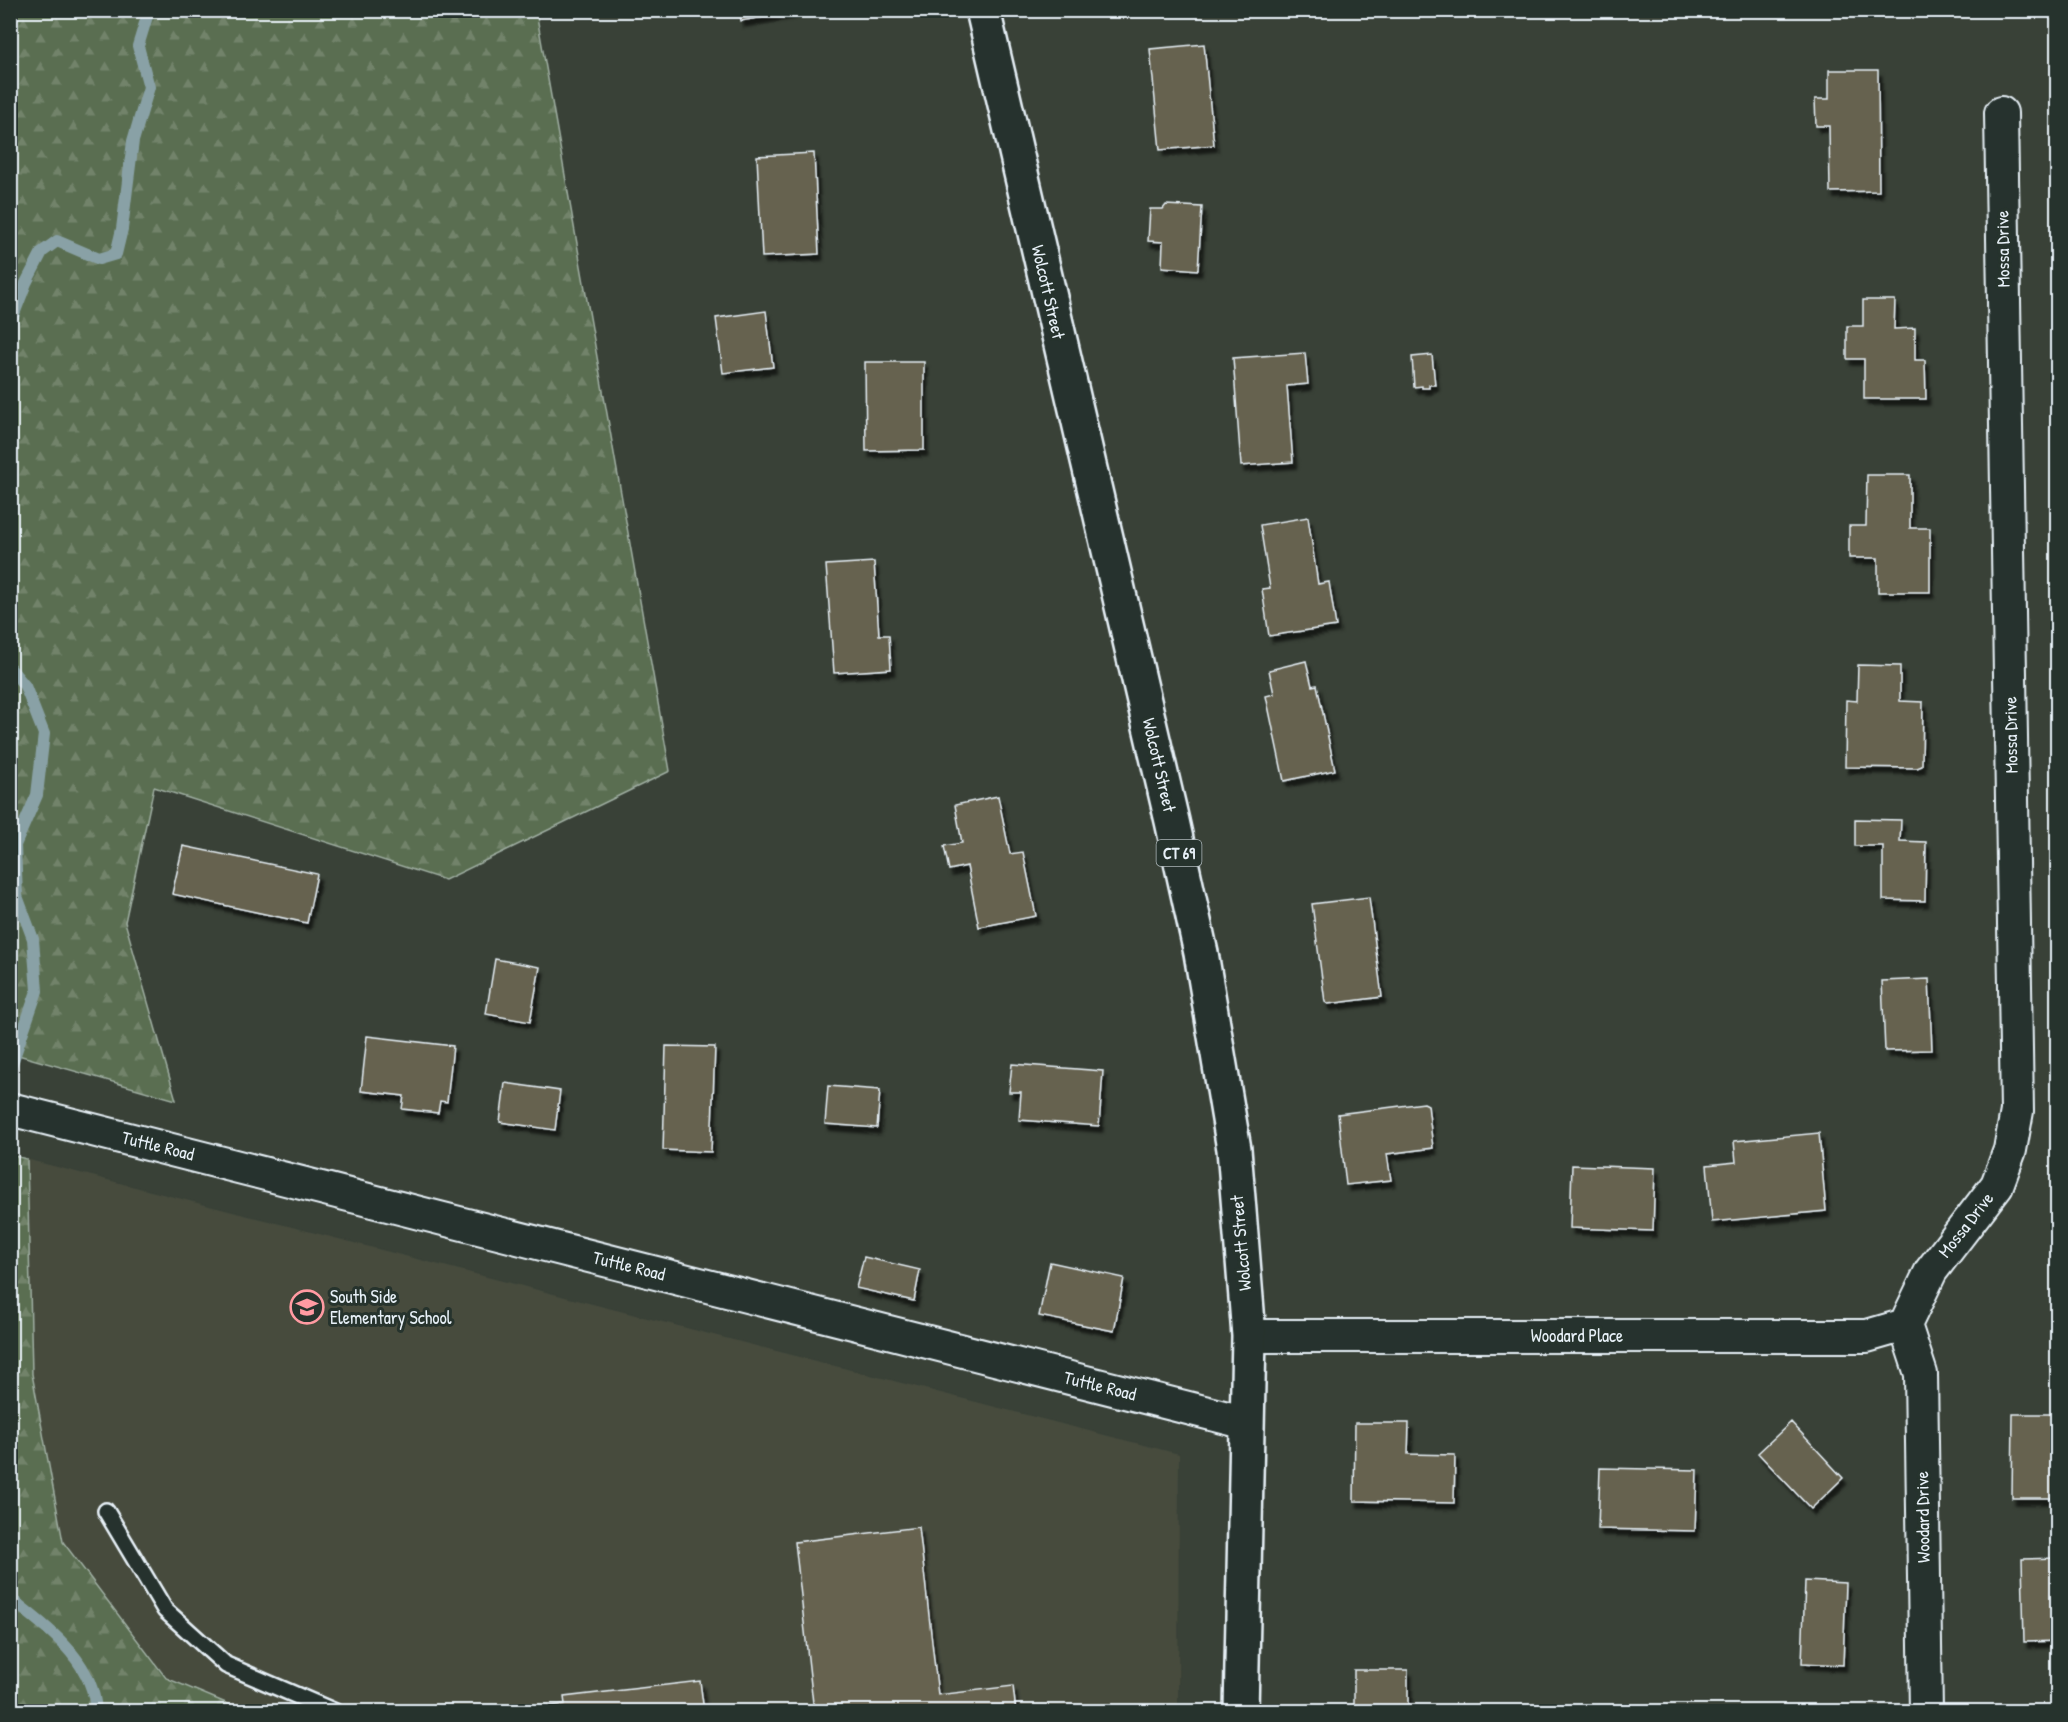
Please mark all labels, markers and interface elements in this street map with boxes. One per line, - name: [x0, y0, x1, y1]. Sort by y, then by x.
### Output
- street label: Mossa Drive: [1989, 210, 2016, 288]
- street label: Wolcott Street: [1026, 242, 1072, 342]
- street label: Mossa Drive: [1997, 696, 2024, 774]
- street label: Wolcott Street: [1137, 715, 1183, 815]
- road number: CT 69: [1156, 840, 1202, 866]
- street label: Tuttle Road: [119, 1124, 197, 1167]
- street label: Mossa Drive: [1932, 1187, 1999, 1263]
- street label: Wolcott Street: [1224, 1193, 1257, 1292]
- street label: Tuttle Road: [590, 1244, 668, 1287]
- place label: South Side Elementary School: [330, 1284, 452, 1330]
- school or university icon: South Side Elementary School: [289, 1289, 325, 1325]
- street label: Woodard Place: [1531, 1323, 1623, 1348]
- street label: Tuttle Road: [1061, 1364, 1139, 1407]
- street label: Woodard Drive: [1909, 1471, 1936, 1563]

